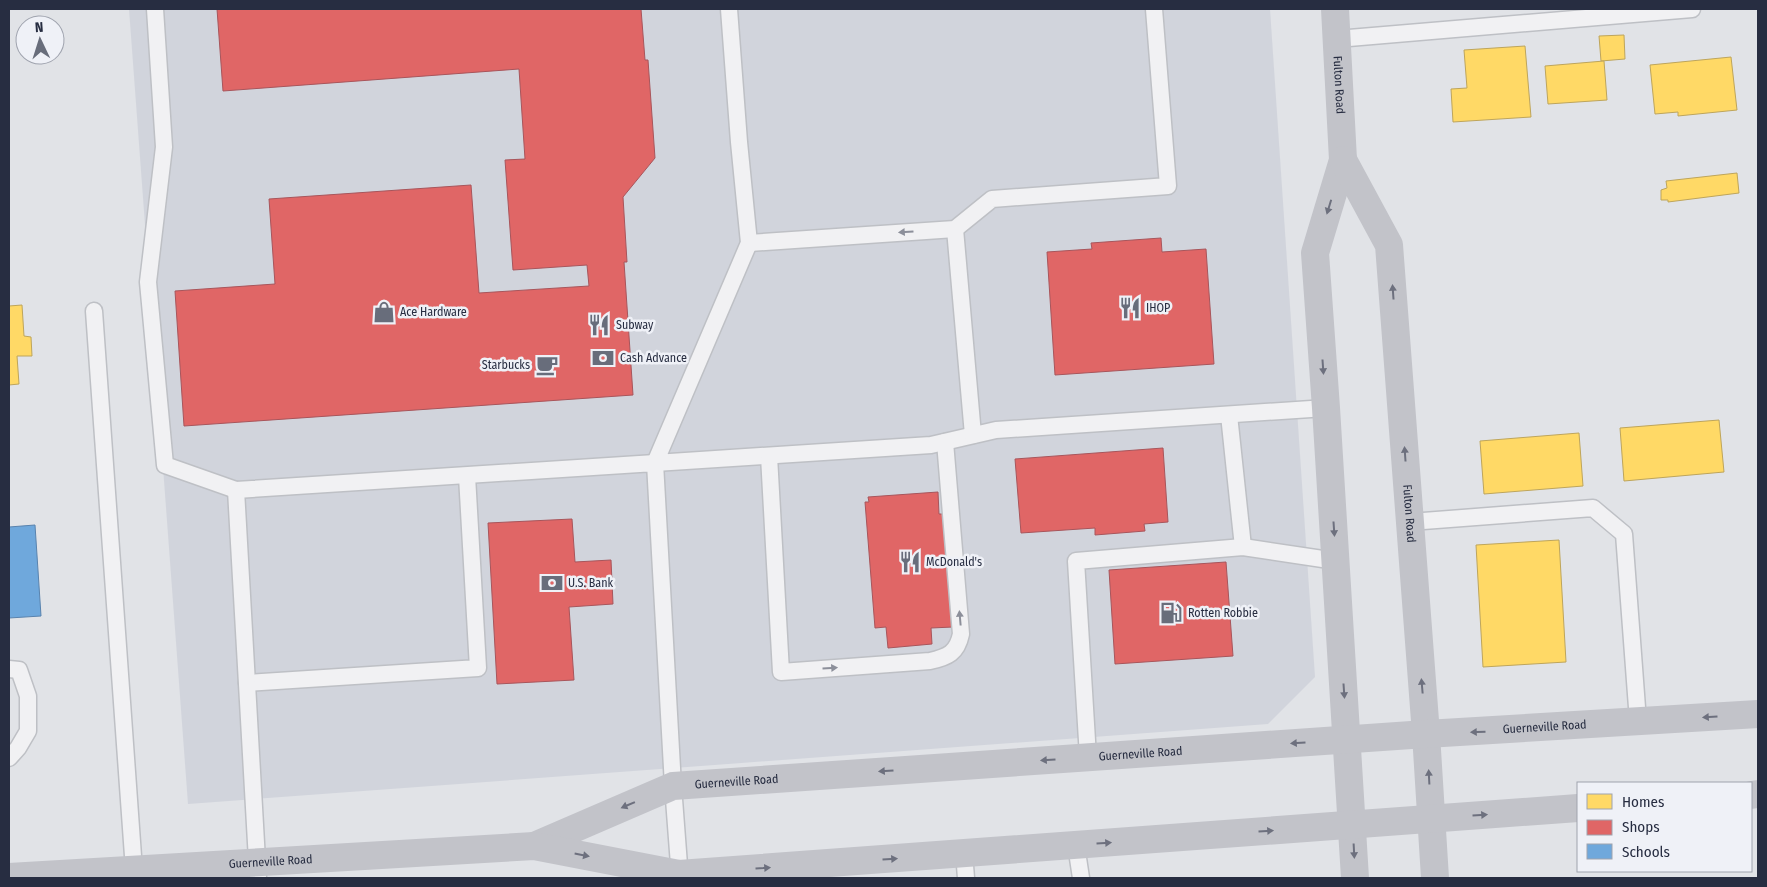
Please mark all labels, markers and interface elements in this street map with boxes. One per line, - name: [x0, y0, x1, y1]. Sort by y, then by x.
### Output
- north arrow: [15, 15, 65, 65]
- text: N: [34, 19, 44, 36]
- street label: Fulton Road: [1330, 55, 1348, 114]
- one-way arrow: [1324, 200, 1332, 215]
- one-way arrow: [898, 229, 914, 237]
- one-way arrow: [1388, 283, 1396, 299]
- restaurant icon: IHOP: [1117, 295, 1143, 321]
- shop icon: Ace Hardware: [371, 299, 397, 325]
- place label: IHOP: [1146, 301, 1170, 315]
- place label: Ace Hardware: [400, 305, 467, 319]
- restaurant icon: Subway: [586, 312, 612, 338]
- place label: Subway: [616, 318, 654, 332]
- bank icon: Cash Advance: [590, 345, 616, 371]
- place label: Cash Advance: [620, 351, 687, 365]
- cafe icon: Starbucks: [534, 352, 560, 378]
- place label: Starbucks: [482, 358, 530, 372]
- one-way arrow: [1319, 359, 1327, 375]
- one-way arrow: [1401, 446, 1409, 462]
- street label: Fulton Road: [1400, 484, 1419, 543]
- one-way arrow: [1330, 521, 1338, 537]
- restaurant icon: McDonald's: [897, 549, 923, 575]
- place label: McDonald's: [926, 555, 982, 569]
- bank icon: U.S. Bank: [539, 570, 565, 596]
- place label: U.S. Bank: [568, 576, 614, 590]
- fuel station icon: Rotten Robbie: [1158, 600, 1184, 626]
- place label: Rotten Robbie: [1188, 606, 1258, 620]
- one-way arrow: [955, 609, 963, 625]
- one-way arrow: [822, 664, 838, 672]
- one-way arrow: [1418, 677, 1426, 693]
- one-way arrow: [1340, 684, 1348, 700]
- one-way arrow: [1701, 713, 1717, 721]
- street label: Guerneville Road: [1502, 717, 1587, 736]
- one-way arrow: [1469, 728, 1485, 736]
- one-way arrow: [1290, 740, 1306, 748]
- street label: Guerneville Road: [1098, 744, 1183, 764]
- one-way arrow: [1040, 756, 1056, 764]
- one-way arrow: [878, 767, 894, 775]
- one-way arrow: [1424, 769, 1432, 785]
- street label: Guerneville Road: [694, 772, 779, 791]
- legend: [1577, 782, 1752, 872]
- text: Homes: [1622, 793, 1664, 811]
- one-way arrow: [620, 801, 635, 809]
- one-way arrow: [1472, 811, 1488, 819]
- text: Shops: [1622, 818, 1660, 836]
- one-way arrow: [1258, 826, 1274, 834]
- one-way arrow: [1096, 838, 1112, 846]
- one-way arrow: [1350, 843, 1358, 859]
- text: Schools: [1622, 843, 1670, 861]
- one-way arrow: [574, 851, 589, 859]
- street label: Guerneville Road: [228, 852, 313, 871]
- one-way arrow: [882, 854, 898, 862]
- one-way arrow: [755, 864, 771, 872]

